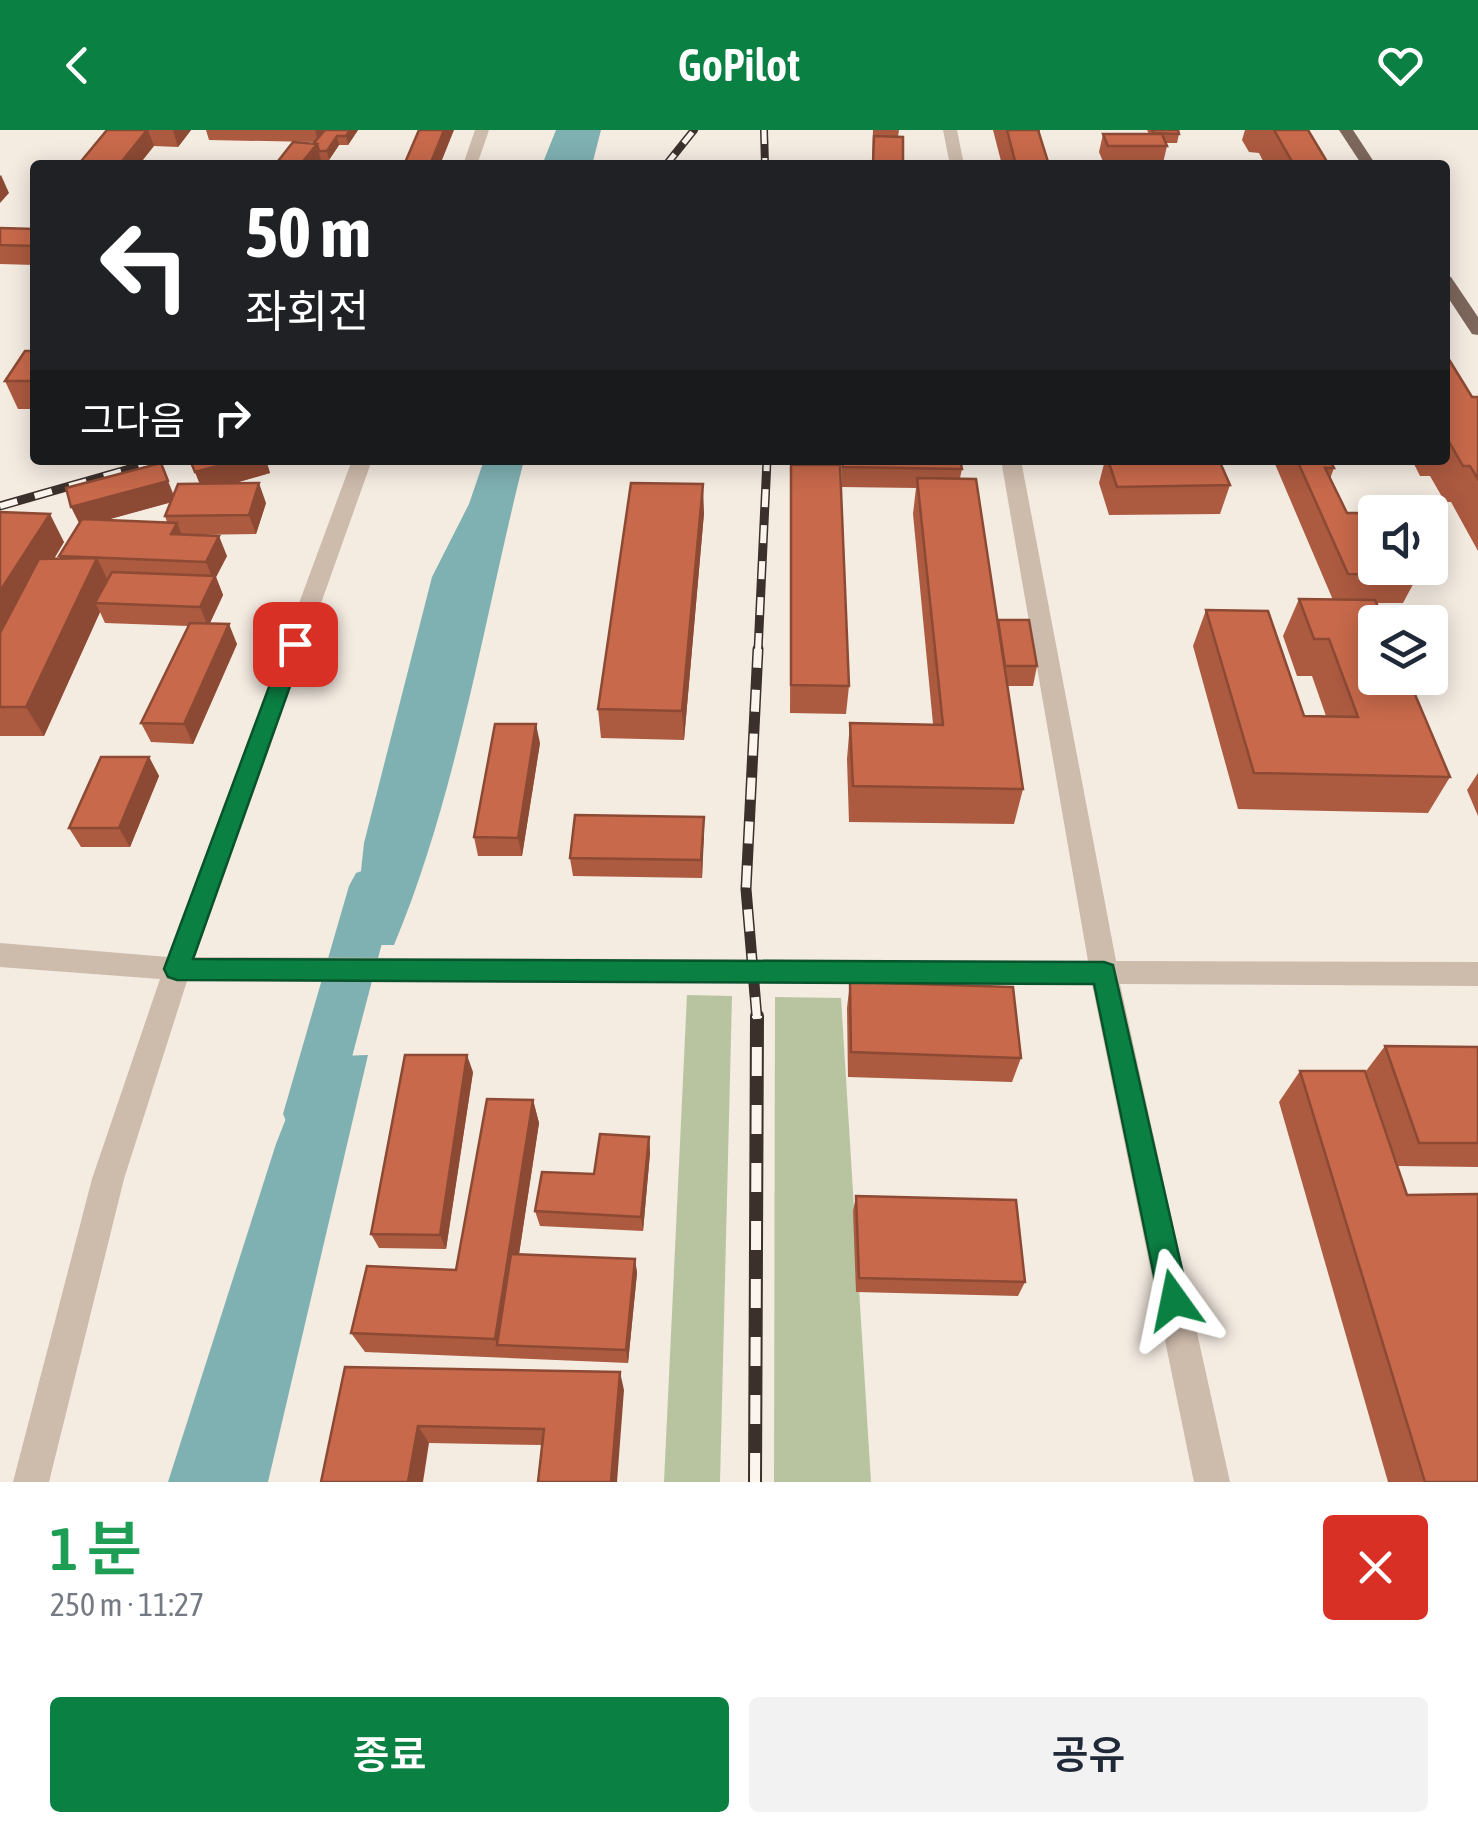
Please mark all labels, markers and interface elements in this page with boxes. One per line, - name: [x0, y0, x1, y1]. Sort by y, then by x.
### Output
- icon: back: [50, 38, 105, 93]
- icon: heart: [1373, 38, 1428, 93]
- text: GoPilot: [678, 39, 800, 91]
- text: 50 m: [245, 192, 371, 272]
- icon: left: [80, 200, 210, 330]
- text: 좌회전: [245, 285, 369, 337]
- icon: right: [205, 390, 260, 445]
- text: 그다음: [80, 399, 185, 442]
- map controls: [1358, 495, 1448, 695]
- button: sound: [1358, 495, 1448, 585]
- pin: [253, 602, 338, 687]
- button: layers: [1358, 605, 1448, 695]
- icon: arrive: [268, 617, 323, 672]
- position arrow: [1122, 1248, 1226, 1352]
- text: 1 분: [50, 1514, 142, 1583]
- button: close: [1323, 1515, 1428, 1620]
- text: 250 m · 11:27: [50, 1586, 204, 1623]
- button: 종료: [50, 1697, 729, 1812]
- button: 공유: [749, 1697, 1428, 1812]

